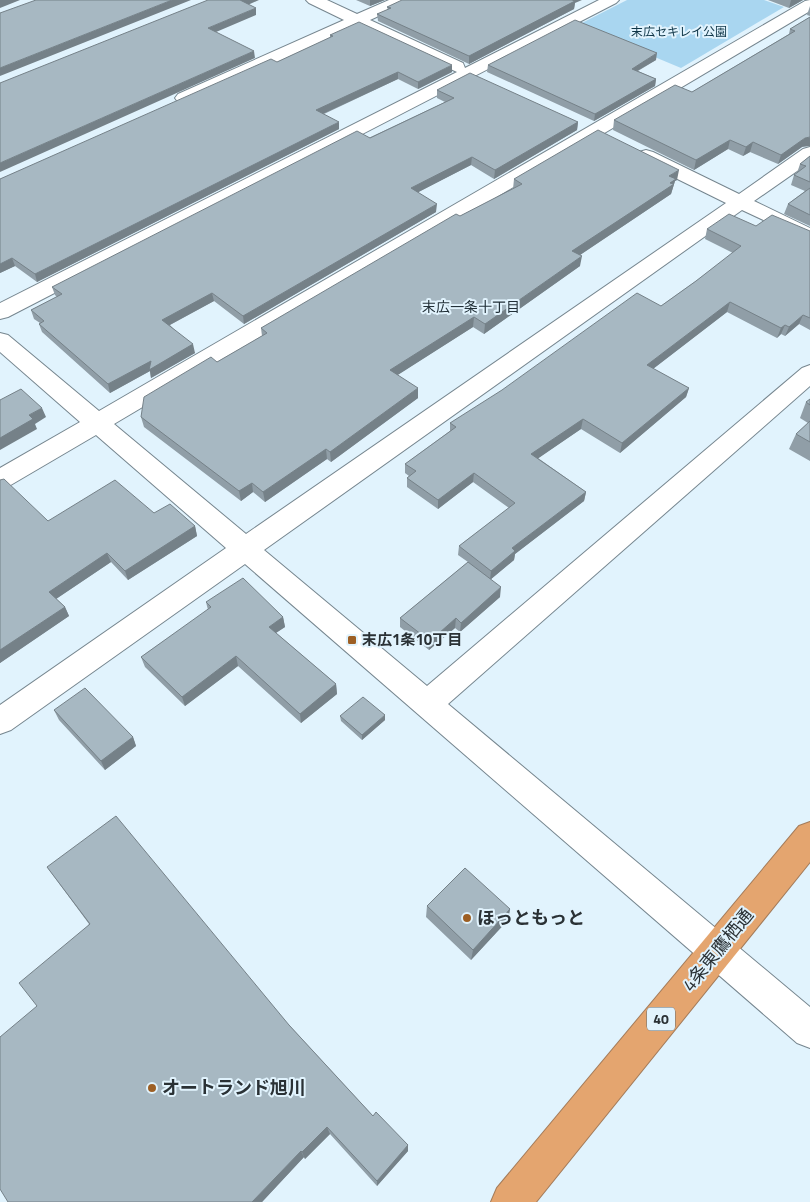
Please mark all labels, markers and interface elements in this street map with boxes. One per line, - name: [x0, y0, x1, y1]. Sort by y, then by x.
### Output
- park label: 末広セキレイ公園: [631, 22, 727, 41]
- district label: 末広一条十丁目: [422, 296, 520, 317]
- place label: 末広1条10丁目: [362, 628, 462, 651]
- marker: 末広1条10丁目: [346, 634, 358, 646]
- street label: 4条東鷹栖通: [676, 902, 760, 997]
- place label: ほっともっと: [477, 904, 585, 931]
- marker: ほっともっと: [461, 912, 473, 924]
- road number: 40: [647, 1008, 675, 1030]
- place label: オートランド旭川: [162, 1074, 306, 1101]
- marker: オートランド旭川: [146, 1082, 158, 1094]

